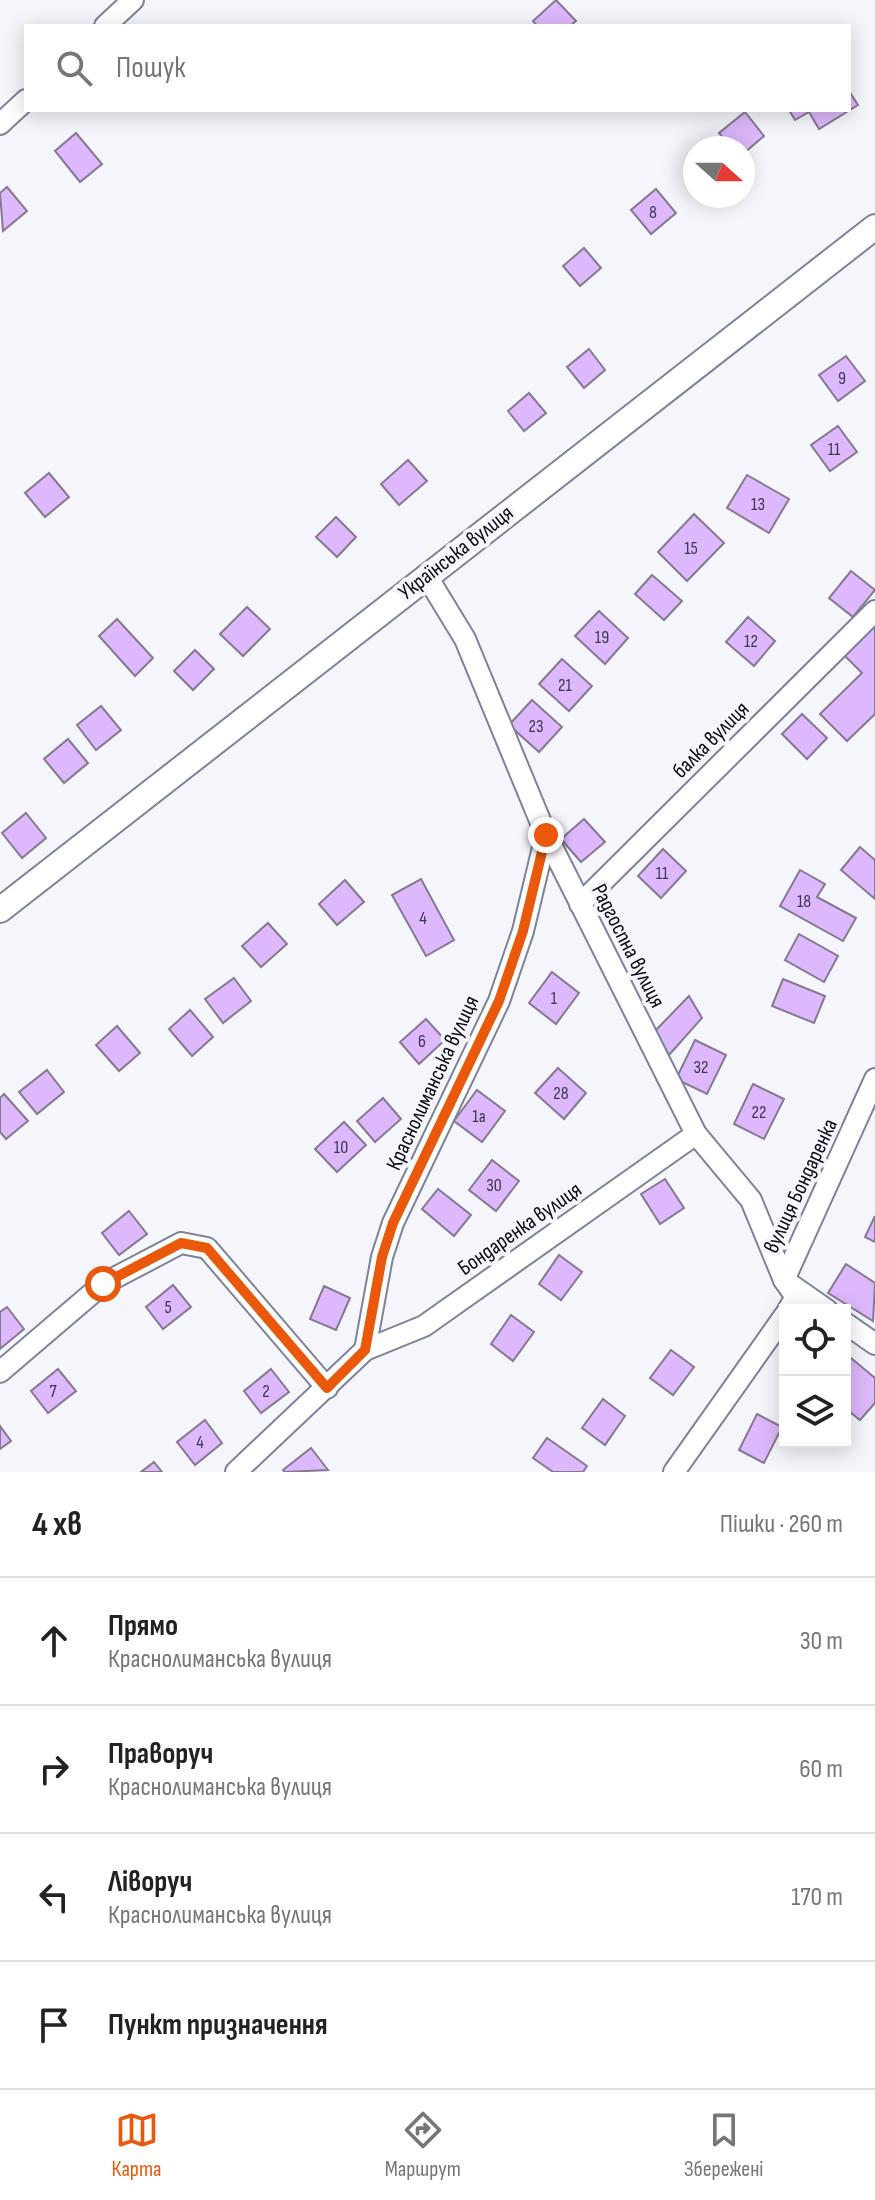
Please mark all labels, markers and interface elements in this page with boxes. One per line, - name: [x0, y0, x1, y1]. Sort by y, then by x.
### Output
- search box: [24, 24, 851, 112]
- icon: search: [52, 46, 96, 90]
- text: Пошук: [116, 50, 186, 86]
- north arrow: [683, 136, 755, 208]
- house number: 8: [649, 202, 657, 223]
- house number: 9: [838, 368, 846, 389]
- house number: 11: [828, 439, 841, 460]
- house number: 13: [751, 494, 765, 515]
- street label: Українська вулиця: [393, 500, 519, 606]
- house number: 15: [684, 538, 698, 559]
- house number: 19: [595, 627, 609, 648]
- house number: 12: [744, 631, 758, 652]
- house number: 21: [558, 675, 573, 696]
- street label: балка вулиця: [667, 696, 755, 784]
- house number: 23: [529, 716, 544, 737]
- route end: [528, 817, 564, 853]
- house number: 11: [656, 863, 669, 884]
- street label: Радгоспна вулиця: [585, 880, 671, 1012]
- house number: 18: [797, 891, 811, 912]
- house number: 4: [419, 908, 427, 929]
- house number: 1: [551, 988, 558, 1009]
- street label: Краснолиманська вулиця: [381, 991, 485, 1175]
- house number: 6: [418, 1031, 426, 1052]
- house number: 32: [694, 1057, 708, 1078]
- house number: 28: [553, 1083, 569, 1104]
- house number: 22: [752, 1102, 766, 1123]
- house number: 1а: [472, 1106, 486, 1127]
- street label: вулиця Бондаренка: [758, 1115, 844, 1257]
- house number: 10: [334, 1137, 348, 1158]
- house number: 30: [486, 1175, 502, 1196]
- street label: Бондаренка вулиця: [453, 1176, 587, 1282]
- route start: [85, 1266, 121, 1302]
- house number: 5: [164, 1297, 172, 1318]
- map controls: [779, 1304, 851, 1448]
- button: locate: [779, 1304, 851, 1376]
- button: layers: [779, 1376, 851, 1448]
- house number: 7: [49, 1381, 57, 1402]
- house number: 2: [262, 1381, 270, 1402]
- house number: 4: [196, 1432, 204, 1453]
- text: 4 хв: [32, 1504, 82, 1545]
- text: Пішки · 260 m: [720, 1509, 843, 1540]
- text: Прямо: [108, 1608, 178, 1644]
- icon: ahead: [32, 1619, 76, 1663]
- text: 30 m: [800, 1626, 843, 1657]
- text: Краснолиманська вулиця: [108, 1644, 332, 1675]
- text: Праворуч: [108, 1736, 213, 1772]
- icon: right: [32, 1747, 76, 1791]
- text: 60 m: [799, 1754, 843, 1785]
- text: Краснолиманська вулиця: [108, 1772, 332, 1803]
- text: Ліворуч: [108, 1864, 192, 1900]
- icon: left: [32, 1875, 76, 1919]
- text: 170 m: [791, 1882, 843, 1913]
- text: Краснолиманська вулиця: [108, 1900, 332, 1931]
- icon: arrive: [32, 2003, 76, 2047]
- text: Пункт призначення: [108, 2007, 328, 2043]
- tab: Карта: [112, 2108, 162, 2183]
- tab: Маршрут: [385, 2108, 461, 2183]
- tab: Збережені: [684, 2108, 763, 2183]

